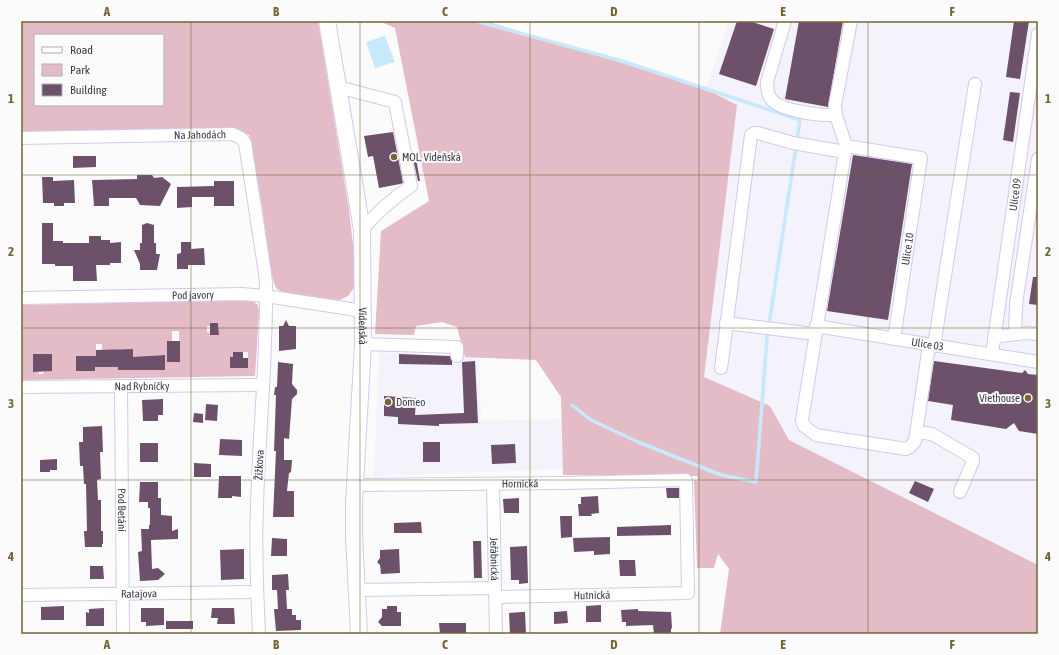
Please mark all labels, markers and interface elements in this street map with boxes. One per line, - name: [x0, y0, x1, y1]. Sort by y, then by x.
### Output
- text: A: [103, 4, 111, 19]
- text: B: [273, 4, 280, 19]
- text: C: [442, 4, 448, 19]
- text: D: [610, 4, 618, 19]
- text: E: [780, 4, 786, 19]
- text: F: [949, 4, 955, 19]
- legend: [34, 34, 164, 106]
- text: Road: [70, 43, 93, 57]
- text: Park: [70, 63, 91, 77]
- text: Building: [70, 83, 108, 97]
- text: 1: [8, 91, 14, 106]
- text: 1: [1045, 91, 1051, 106]
- street label: Na Jahodách: [174, 128, 226, 141]
- place label: MOL, Vídeňská: [402, 151, 461, 163]
- marker: MOL, Vídeňská: [389, 152, 399, 162]
- street label: Ulice 09: [1007, 178, 1023, 212]
- street label: Ulice 10: [899, 232, 916, 266]
- text: 2: [8, 244, 14, 259]
- text: 2: [1045, 244, 1051, 259]
- street label: Pod javory: [172, 288, 215, 301]
- street label: Vídeňská: [357, 307, 369, 345]
- street label: Ulice 03: [910, 336, 945, 353]
- street label: Nad Rybníčky: [114, 380, 170, 392]
- place label: Viethouse: [979, 392, 1020, 404]
- marker: Viethouse: [1023, 393, 1033, 403]
- text: 3: [8, 396, 14, 411]
- place label: Domeo: [396, 396, 425, 408]
- text: 3: [1045, 396, 1051, 411]
- marker: Domeo: [383, 397, 393, 407]
- street label: Žižkova: [252, 449, 266, 481]
- street label: Hornická: [502, 477, 538, 490]
- street label: Pod Betání: [116, 488, 128, 532]
- street label: Jeřábnická: [488, 537, 501, 581]
- text: 4: [7, 549, 14, 564]
- text: 4: [1044, 549, 1051, 564]
- street label: Ratajova: [121, 587, 157, 600]
- street label: Hutnická: [574, 589, 610, 601]
- text: A: [103, 637, 111, 652]
- text: B: [273, 637, 280, 652]
- text: C: [442, 637, 448, 652]
- text: D: [610, 637, 618, 652]
- text: E: [780, 637, 786, 652]
- text: F: [949, 637, 955, 652]

